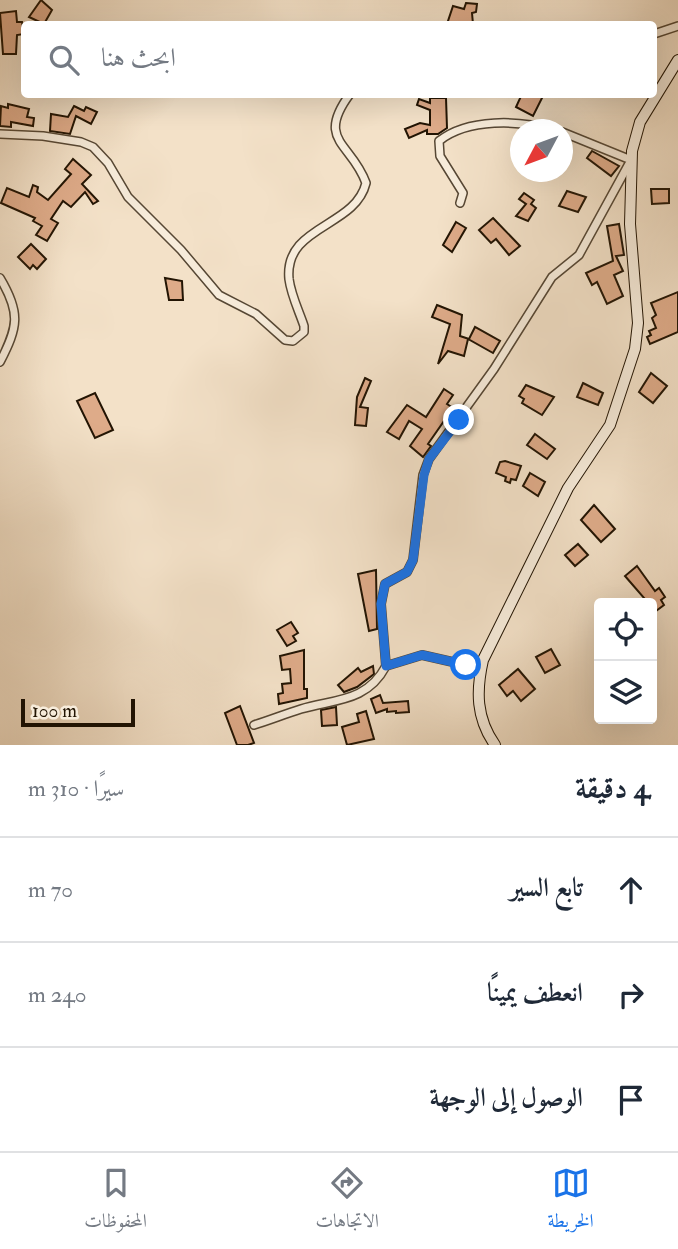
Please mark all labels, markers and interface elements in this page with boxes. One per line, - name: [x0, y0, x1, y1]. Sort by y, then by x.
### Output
- search box: [21, 21, 657, 98]
- icon: search: [45, 41, 83, 79]
- text: ابحث هنا: [101, 42, 176, 74]
- north arrow: [510, 119, 573, 182]
- route end: [443, 404, 474, 435]
- map controls: [594, 598, 657, 724]
- button: locate: [594, 598, 657, 661]
- route start: [450, 649, 481, 680]
- button: layers: [594, 661, 657, 724]
- scale bar: [21, 696, 135, 728]
- text: 100 m: [32, 699, 77, 723]
- text: 4 دقيقة: [575, 770, 650, 807]
- text: سيرًا · 310 m: [28, 774, 124, 803]
- icon: ahead: [612, 871, 650, 909]
- text: تابع السير: [510, 872, 583, 904]
- text: 70 m: [28, 875, 73, 904]
- icon: right: [612, 976, 650, 1014]
- text: انعطف يمينًا: [487, 977, 583, 1009]
- text: 240 m: [28, 980, 87, 1009]
- icon: arrive: [612, 1081, 650, 1119]
- text: الوصول إلى الوجهة: [430, 1082, 583, 1114]
- tab: المحفوظات: [84, 1164, 147, 1239]
- tab: الاتجاهات: [316, 1164, 379, 1239]
- tab: الخريطة: [547, 1164, 594, 1239]

